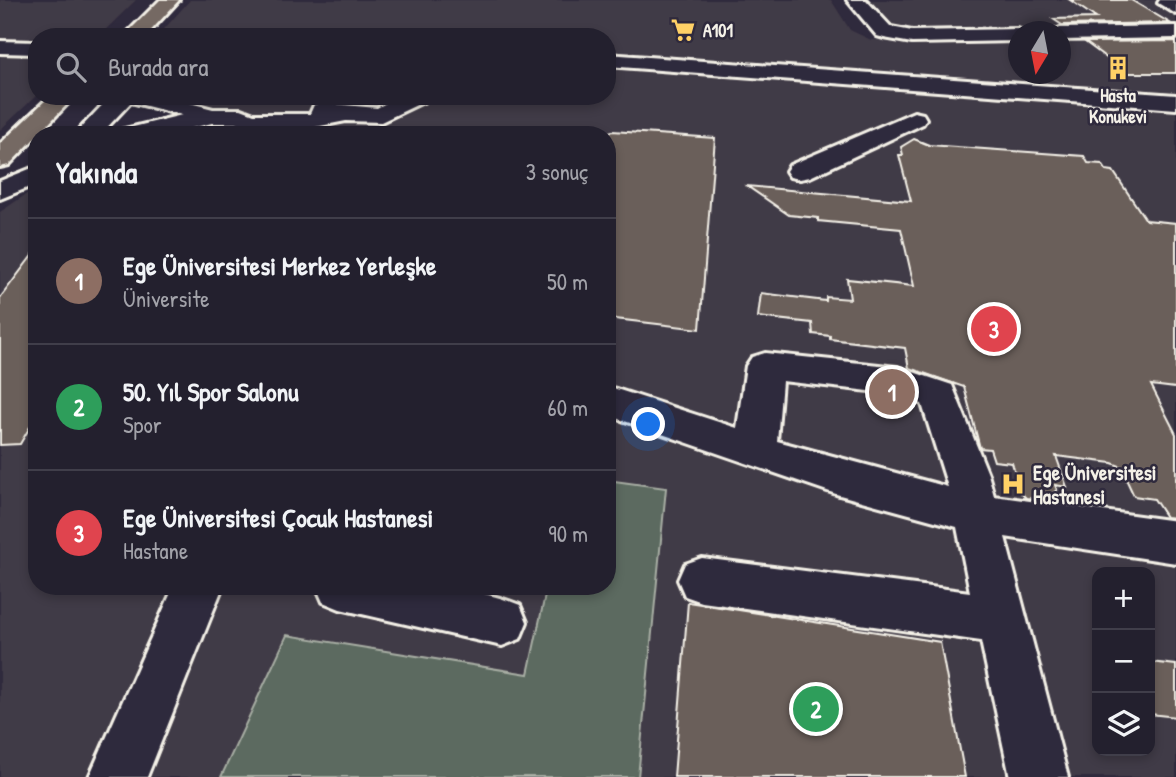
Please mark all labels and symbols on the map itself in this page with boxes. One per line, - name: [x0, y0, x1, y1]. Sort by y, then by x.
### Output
- supermarket icon: A101: [669, 16, 697, 44]
- place label: A101: [703, 18, 733, 43]
- north arrow: [1008, 21, 1071, 84]
- building icon: Hasta Konukevi: [1104, 54, 1132, 82]
- place label: Hasta Konukevi: [1089, 83, 1147, 129]
- pin: 3: [971, 303, 1017, 355]
- pin: 1: [869, 366, 915, 418]
- your location: [631, 407, 665, 441]
- place label: Ege Üniversitesi Hastanesi: [1033, 458, 1157, 511]
- hospital icon: Ege Üniversitesi Hastanesi: [999, 470, 1027, 498]
- pin: 2: [793, 683, 839, 735]

